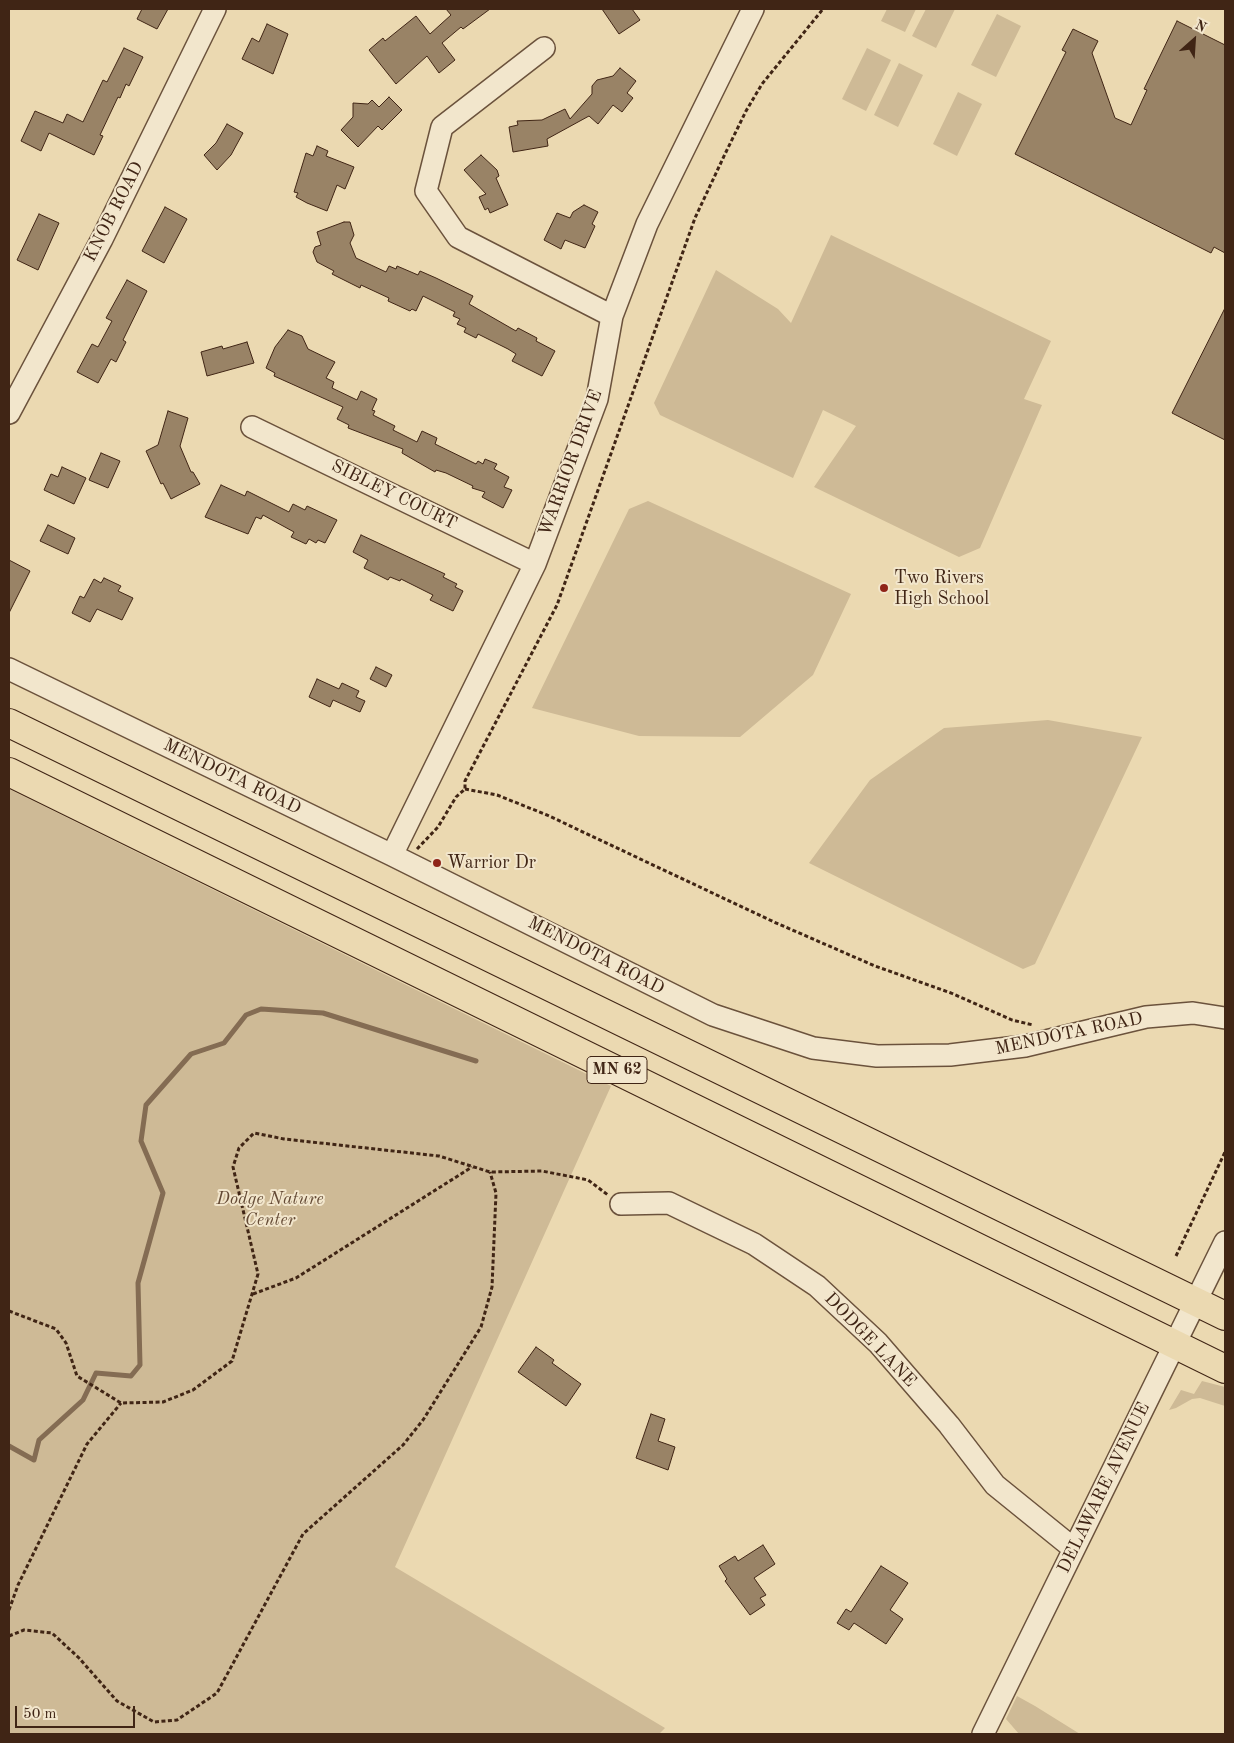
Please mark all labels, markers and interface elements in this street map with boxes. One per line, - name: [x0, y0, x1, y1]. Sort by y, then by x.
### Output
- north arrow: [1169, 15, 1219, 65]
- text: N: [1193, 18, 1208, 35]
- street label: KNOB ROAD: [79, 158, 149, 266]
- street label: WARRIOR DRIVE: [534, 387, 608, 539]
- street label: SIBLEY COURT: [328, 455, 460, 535]
- place label: Two Rivers High School: [894, 567, 989, 610]
- marker: Two Rivers High School: [878, 582, 890, 594]
- street label: MENDOTA ROAD: [160, 734, 304, 820]
- place label: Warrior Dr: [447, 852, 536, 874]
- marker: Warrior Dr: [431, 857, 443, 869]
- street label: MENDOTA ROAD: [524, 912, 668, 1000]
- street label: MENDOTA ROAD: [993, 1008, 1145, 1060]
- road number: MN 62: [587, 1056, 647, 1084]
- park label: Dodge Nature Center: [216, 1188, 324, 1230]
- street label: DODGE LANE: [819, 1288, 921, 1392]
- street label: DELAWARE AVENUE: [1053, 1399, 1155, 1577]
- scale bar: [18, 1696, 138, 1728]
- text: 50 m: [23, 1707, 57, 1722]

